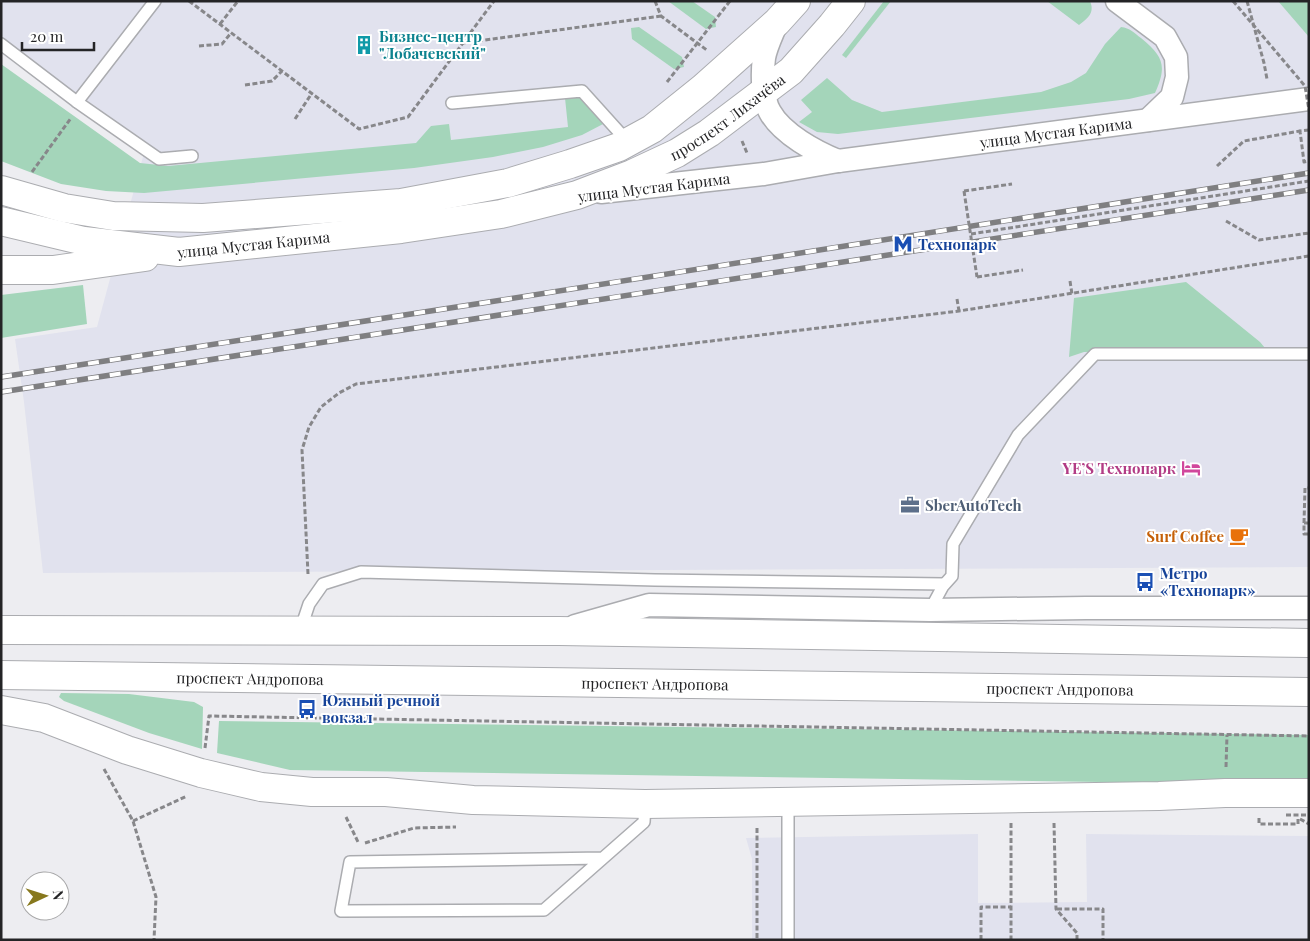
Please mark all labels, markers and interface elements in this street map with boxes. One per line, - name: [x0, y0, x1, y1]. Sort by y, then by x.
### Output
- scale bar: [22, 20, 95, 52]
- text: 20 m: [30, 26, 64, 46]
- place label: Бизнес-центр "Лобачевский": [379, 26, 486, 63]
- building icon: Бизнес-центр "Лобачевский": [353, 34, 375, 56]
- street label: проспект Лихачёва: [667, 69, 789, 165]
- street label: улица Мустая Карима: [978, 112, 1134, 152]
- street label: улица Мустая Карима: [576, 168, 732, 206]
- street label: улица Мустая Карима: [175, 226, 331, 262]
- metro station icon: Технопарк: [892, 233, 914, 255]
- place label: Технопарк: [918, 234, 997, 254]
- hotel icon: YE’S Технопарк: [1180, 457, 1202, 479]
- place label: YE’S Технопарк: [1062, 458, 1177, 478]
- office icon: SberAutoTech: [899, 494, 921, 516]
- place label: SberAutoTech: [925, 495, 1022, 515]
- cafe icon: Surf Coffee: [1228, 525, 1250, 547]
- place label: Surf Coffee: [1146, 526, 1224, 546]
- place label: Метро «Технопарк»: [1160, 563, 1256, 600]
- bus stop icon: Метро «Технопарк»: [1134, 571, 1156, 593]
- street label: проспект Андропова: [176, 667, 324, 689]
- street label: проспект Андропова: [581, 673, 729, 694]
- street label: проспект Андропова: [986, 678, 1134, 700]
- place label: Южный речной вокзал: [322, 690, 440, 727]
- bus stop icon: Южный речной вокзал: [296, 698, 318, 720]
- north arrow: [20, 871, 70, 921]
- text: N: [49, 889, 68, 901]

